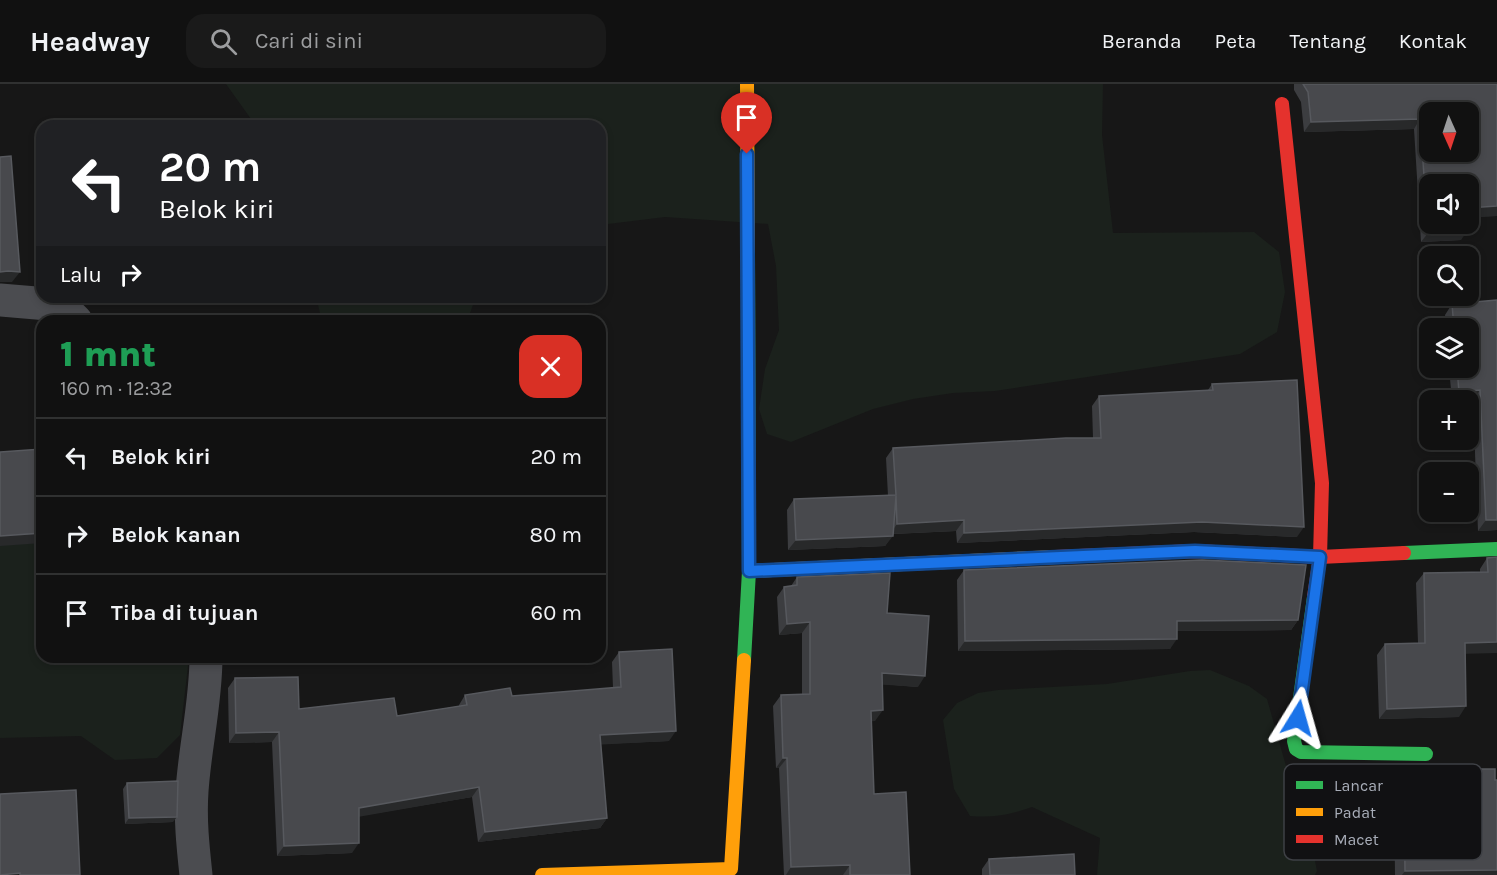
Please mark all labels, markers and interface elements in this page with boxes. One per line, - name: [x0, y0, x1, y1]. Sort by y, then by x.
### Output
- search box: [186, 14, 606, 68]
- text: Headway: [30, 25, 150, 58]
- icon: search: [207, 25, 240, 58]
- text: Cari di sini: [255, 28, 363, 54]
- text: Beranda: [1102, 29, 1182, 53]
- text: Peta: [1215, 29, 1256, 53]
- text: Tentang: [1289, 29, 1366, 53]
- text: Kontak: [1399, 29, 1467, 53]
- pin: [721, 92, 772, 154]
- icon: arrive: [730, 101, 763, 134]
- north arrow: [1419, 102, 1479, 162]
- map controls: [1419, 102, 1479, 522]
- text: 20 m: [159, 142, 261, 192]
- icon: left: [60, 144, 138, 222]
- button: sound: [1419, 174, 1479, 234]
- text: Belok kiri: [159, 193, 275, 225]
- button: search: [1419, 246, 1479, 306]
- icon: right: [114, 258, 147, 291]
- text: Lalu: [60, 262, 102, 288]
- button: layers: [1419, 318, 1479, 378]
- text: 1 mnt: [60, 333, 156, 375]
- button: close: [519, 335, 582, 398]
- text: 160 m · 12:32: [60, 377, 173, 400]
- button: +: [1419, 390, 1479, 450]
- icon: left: [60, 441, 93, 474]
- text: Belok kiri: [111, 444, 211, 470]
- text: 20 m: [530, 444, 582, 470]
- button: −: [1419, 462, 1479, 522]
- icon: right: [60, 519, 93, 552]
- text: Belok kanan: [111, 522, 241, 548]
- text: 80 m: [530, 522, 582, 548]
- icon: arrive: [60, 597, 93, 630]
- text: Tiba di tujuan: [111, 600, 258, 626]
- text: 60 m: [531, 600, 582, 626]
- position arrow: [1266, 686, 1330, 750]
- legend: [1284, 764, 1482, 860]
- text: Lancar: [1334, 776, 1383, 795]
- text: Padat: [1334, 803, 1376, 822]
- text: Macet: [1334, 830, 1379, 849]

